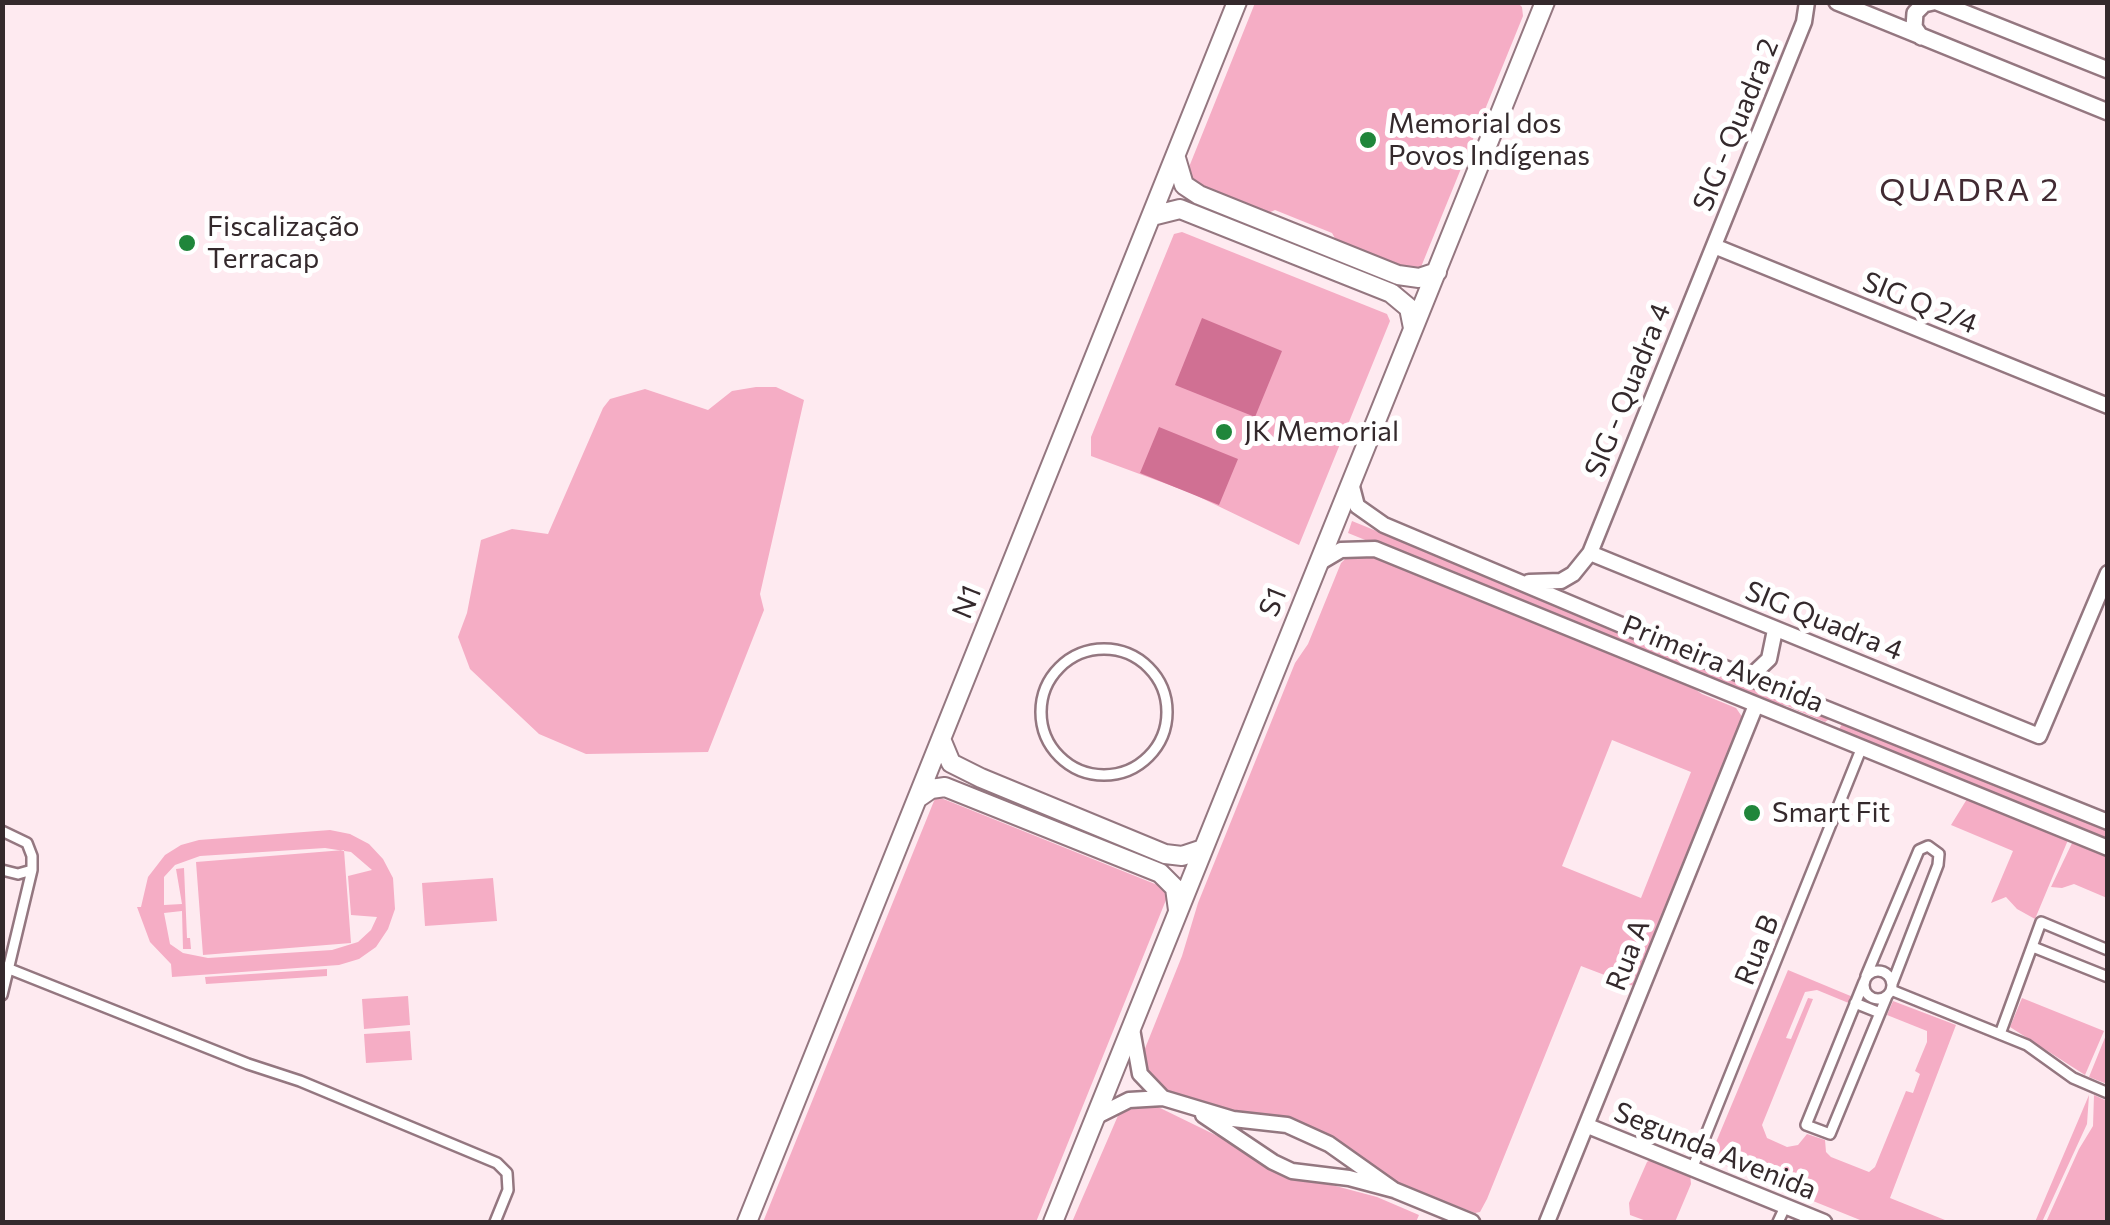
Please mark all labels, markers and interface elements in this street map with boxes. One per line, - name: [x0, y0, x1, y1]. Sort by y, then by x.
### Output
- street label: SIG - Quadra 2: [1686, 34, 1786, 216]
- place label: Memorial dos Povos Indígenas: [1388, 107, 1590, 173]
- marker: Memorial dos Povos Indígenas: [1357, 129, 1379, 151]
- district label: QUADRA 2: [1879, 171, 2061, 209]
- place label: Fiscalização Terracap: [207, 210, 359, 276]
- marker: Fiscalização Terracap: [176, 232, 198, 254]
- street label: SIG Q 2/4: [1858, 265, 1982, 341]
- street label: SIG - Quadra 4: [1578, 298, 1678, 482]
- place label: JK Memorial: [1244, 415, 1399, 449]
- marker: JK Memorial: [1213, 421, 1235, 443]
- street label: SIG Quadra 4: [1740, 574, 1908, 668]
- street label: N1: [945, 580, 989, 624]
- street label: S1: [1252, 583, 1294, 621]
- street label: Primeira Avenida: [1617, 608, 1829, 720]
- place label: Smart Fit: [1772, 796, 1890, 830]
- marker: Smart Fit: [1741, 802, 1763, 824]
- street label: Rua B: [1728, 910, 1786, 990]
- street label: Rua A: [1599, 915, 1657, 995]
- street label: Segunda Avenida: [1609, 1095, 1821, 1207]

